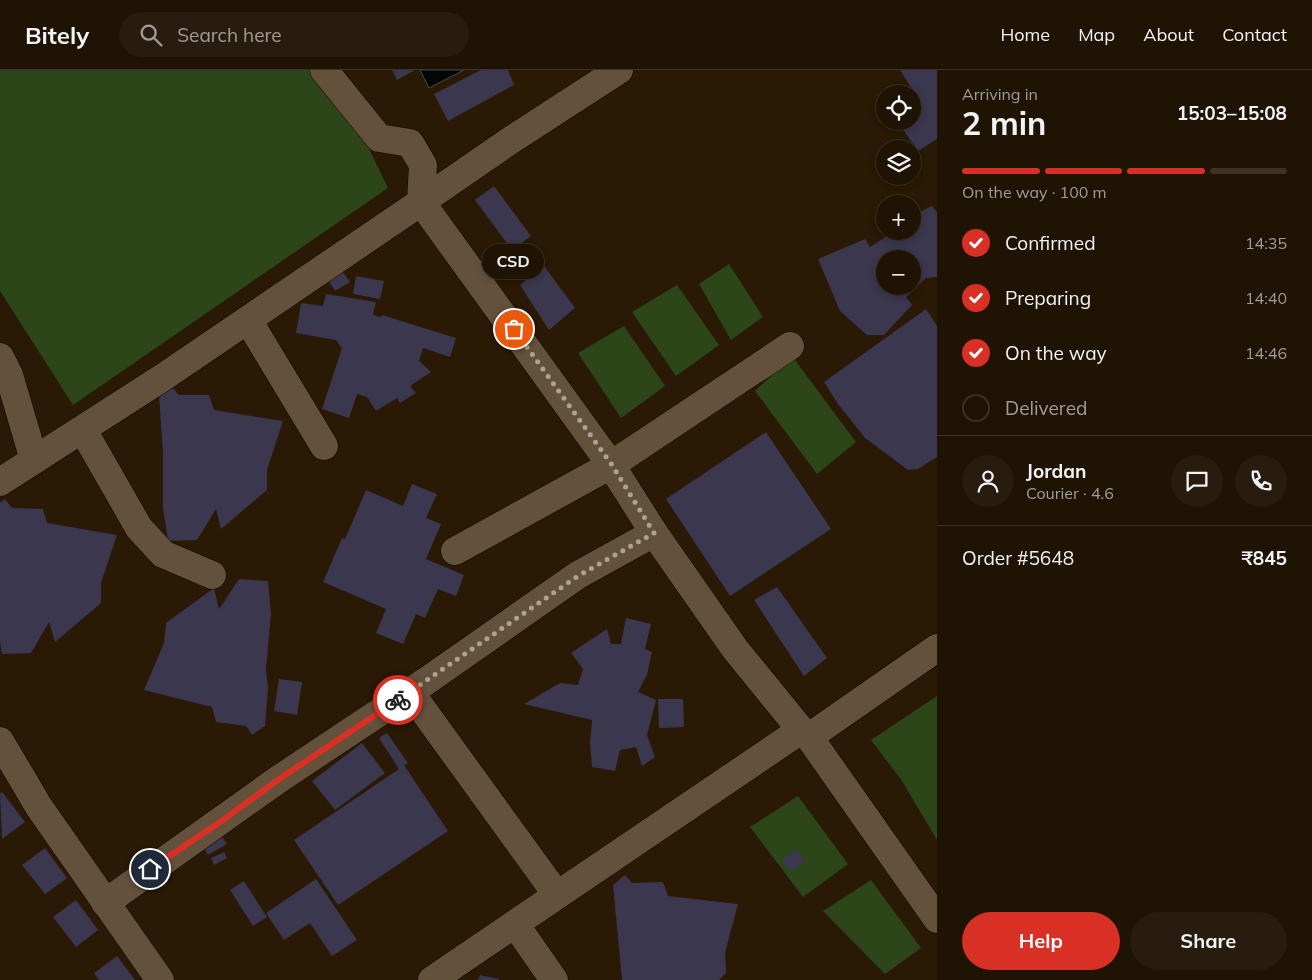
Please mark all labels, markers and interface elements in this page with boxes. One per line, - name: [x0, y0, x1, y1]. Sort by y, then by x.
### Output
- search box: [119, 12, 469, 57]
- text: Bitely: [25, 20, 89, 50]
- icon: search: [137, 21, 165, 49]
- text: Search here: [177, 23, 282, 47]
- text: Home: [1000, 23, 1050, 46]
- text: Map: [1078, 23, 1115, 46]
- text: About: [1143, 23, 1194, 46]
- text: Contact: [1222, 23, 1287, 46]
- text: Arriving in: [962, 84, 1038, 104]
- map controls: [876, 85, 921, 295]
- button: locate: [876, 85, 921, 130]
- text: 15:03–15:08: [1177, 101, 1287, 125]
- text: 2 min: [962, 103, 1046, 143]
- button: layers: [876, 140, 921, 185]
- text: On the way · 100 m: [962, 182, 1107, 202]
- button: +: [876, 195, 921, 240]
- icon: check: [962, 229, 990, 257]
- text: Confirmed: [1005, 231, 1096, 255]
- text: 14:35: [1245, 233, 1287, 253]
- callout: CSD: [483, 244, 545, 279]
- button: −: [876, 250, 921, 295]
- text: CSD: [496, 251, 530, 271]
- icon: check: [962, 284, 990, 312]
- text: Preparing: [1005, 286, 1091, 310]
- text: 14:40: [1245, 288, 1287, 308]
- pin: [493, 308, 535, 350]
- icon: bag: [500, 315, 528, 343]
- icon: check: [962, 339, 990, 367]
- text: On the way: [1005, 341, 1107, 365]
- text: 14:46: [1245, 343, 1287, 363]
- text: Delivered: [1005, 396, 1087, 420]
- button: person: [962, 455, 1014, 507]
- button: chat: [1171, 455, 1223, 507]
- button: phone: [1235, 455, 1287, 507]
- text: Jordan: [1026, 459, 1086, 483]
- text: Courier · 4.6: [1026, 483, 1114, 503]
- text: Order #5648: [962, 546, 1074, 570]
- text: ₹845: [1241, 546, 1287, 570]
- courier: [373, 675, 423, 725]
- icon: bike: [384, 686, 412, 714]
- pin: [129, 848, 171, 890]
- icon: home: [136, 855, 164, 883]
- button: Help: [962, 912, 1120, 970]
- button: Share: [1130, 912, 1287, 970]

